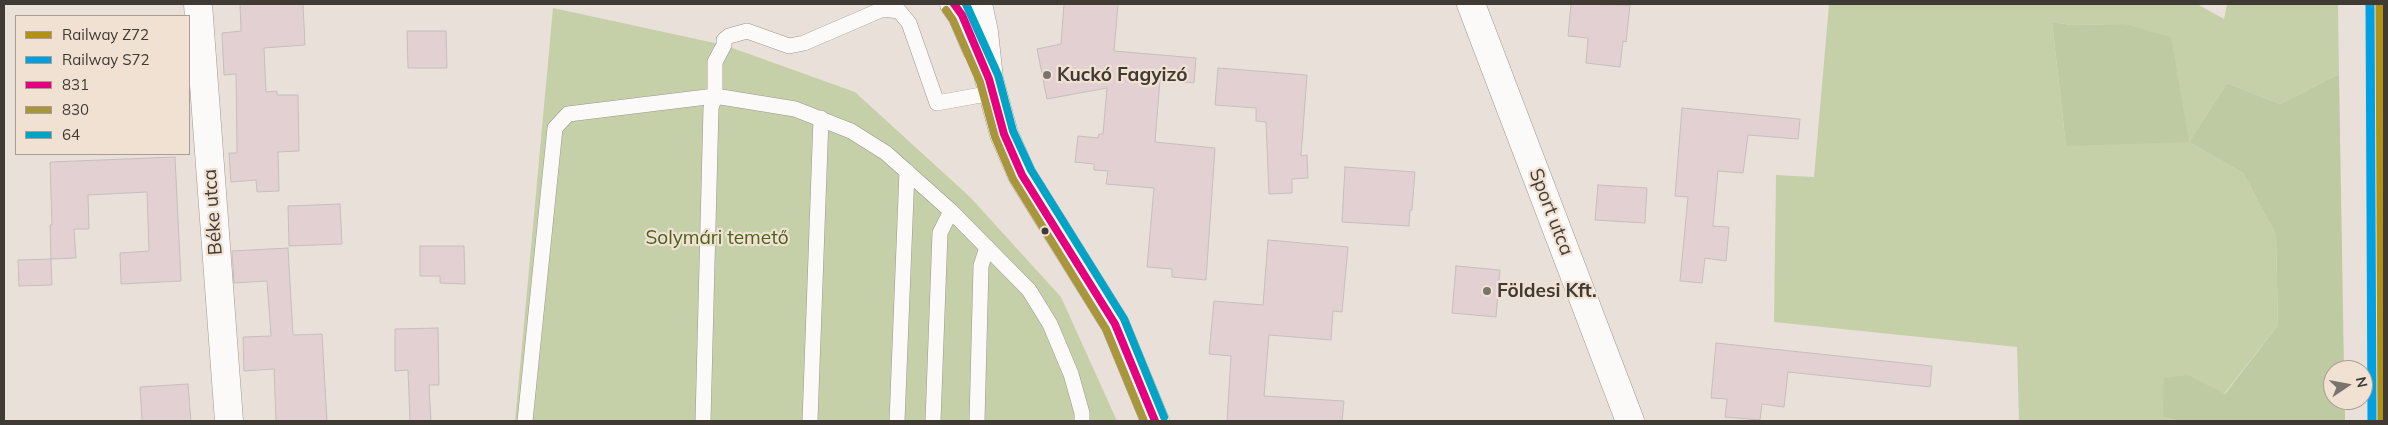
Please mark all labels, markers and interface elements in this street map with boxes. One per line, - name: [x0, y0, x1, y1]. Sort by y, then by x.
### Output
- legend: [15, 15, 190, 155]
- text: Railway Z72: [62, 25, 149, 44]
- text: Railway S72: [62, 50, 150, 69]
- place label: Kuckó Fagyizó: [1057, 64, 1188, 86]
- marker: Kuckó Fagyizó: [1041, 69, 1053, 81]
- text: 831: [62, 75, 89, 94]
- text: 830: [62, 100, 89, 119]
- text: 64: [62, 125, 80, 144]
- street label: Sport utca: [1524, 165, 1578, 259]
- street label: Béke utca: [199, 168, 227, 256]
- unlabelled marker: [1040, 226, 1050, 236]
- park label: Solymári temető: [645, 227, 789, 249]
- place label: Földesi Kft.: [1497, 280, 1597, 302]
- marker: Földesi Kft.: [1481, 285, 1493, 297]
- north arrow: [2323, 360, 2373, 410]
- text: N: [2352, 375, 2372, 389]

